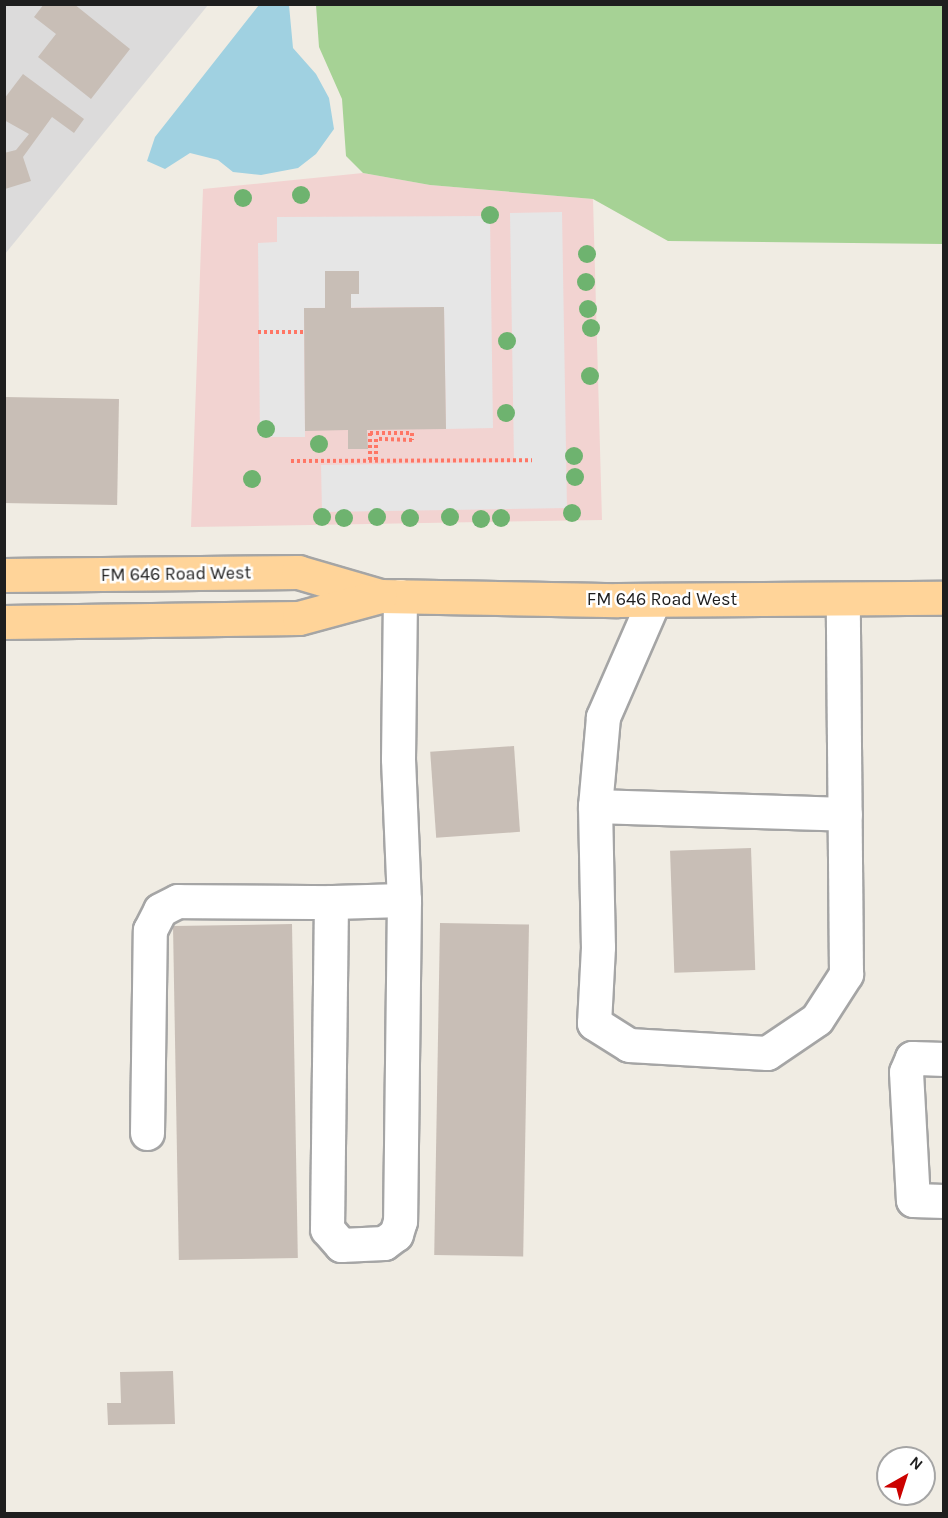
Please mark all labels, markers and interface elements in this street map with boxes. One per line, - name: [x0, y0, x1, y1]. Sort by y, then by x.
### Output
- street label: FM 646 Road West: [101, 562, 251, 586]
- street label: FM 646 Road West: [587, 588, 737, 610]
- north arrow: [876, 1446, 936, 1506]
- text: N: [906, 1452, 927, 1474]

